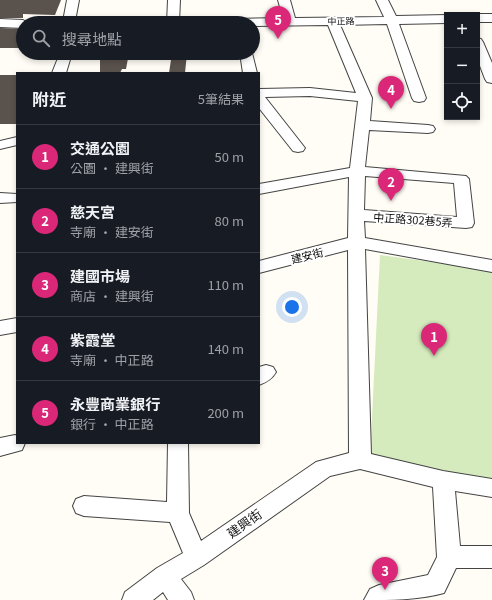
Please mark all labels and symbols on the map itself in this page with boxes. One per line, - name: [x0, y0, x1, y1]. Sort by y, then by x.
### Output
- pin: 5: [265, 6, 291, 39]
- street label: 中正路: [327, 14, 355, 28]
- pin: 4: [378, 76, 404, 109]
- pin: 2: [378, 168, 404, 201]
- street label: 中正路302巷5弄: [373, 208, 453, 230]
- street label: 建安街: [289, 243, 325, 267]
- your location: [282, 297, 302, 317]
- pin: 1: [421, 323, 447, 356]
- street label: 建興街: [223, 504, 265, 542]
- pin: 3: [372, 557, 398, 590]

